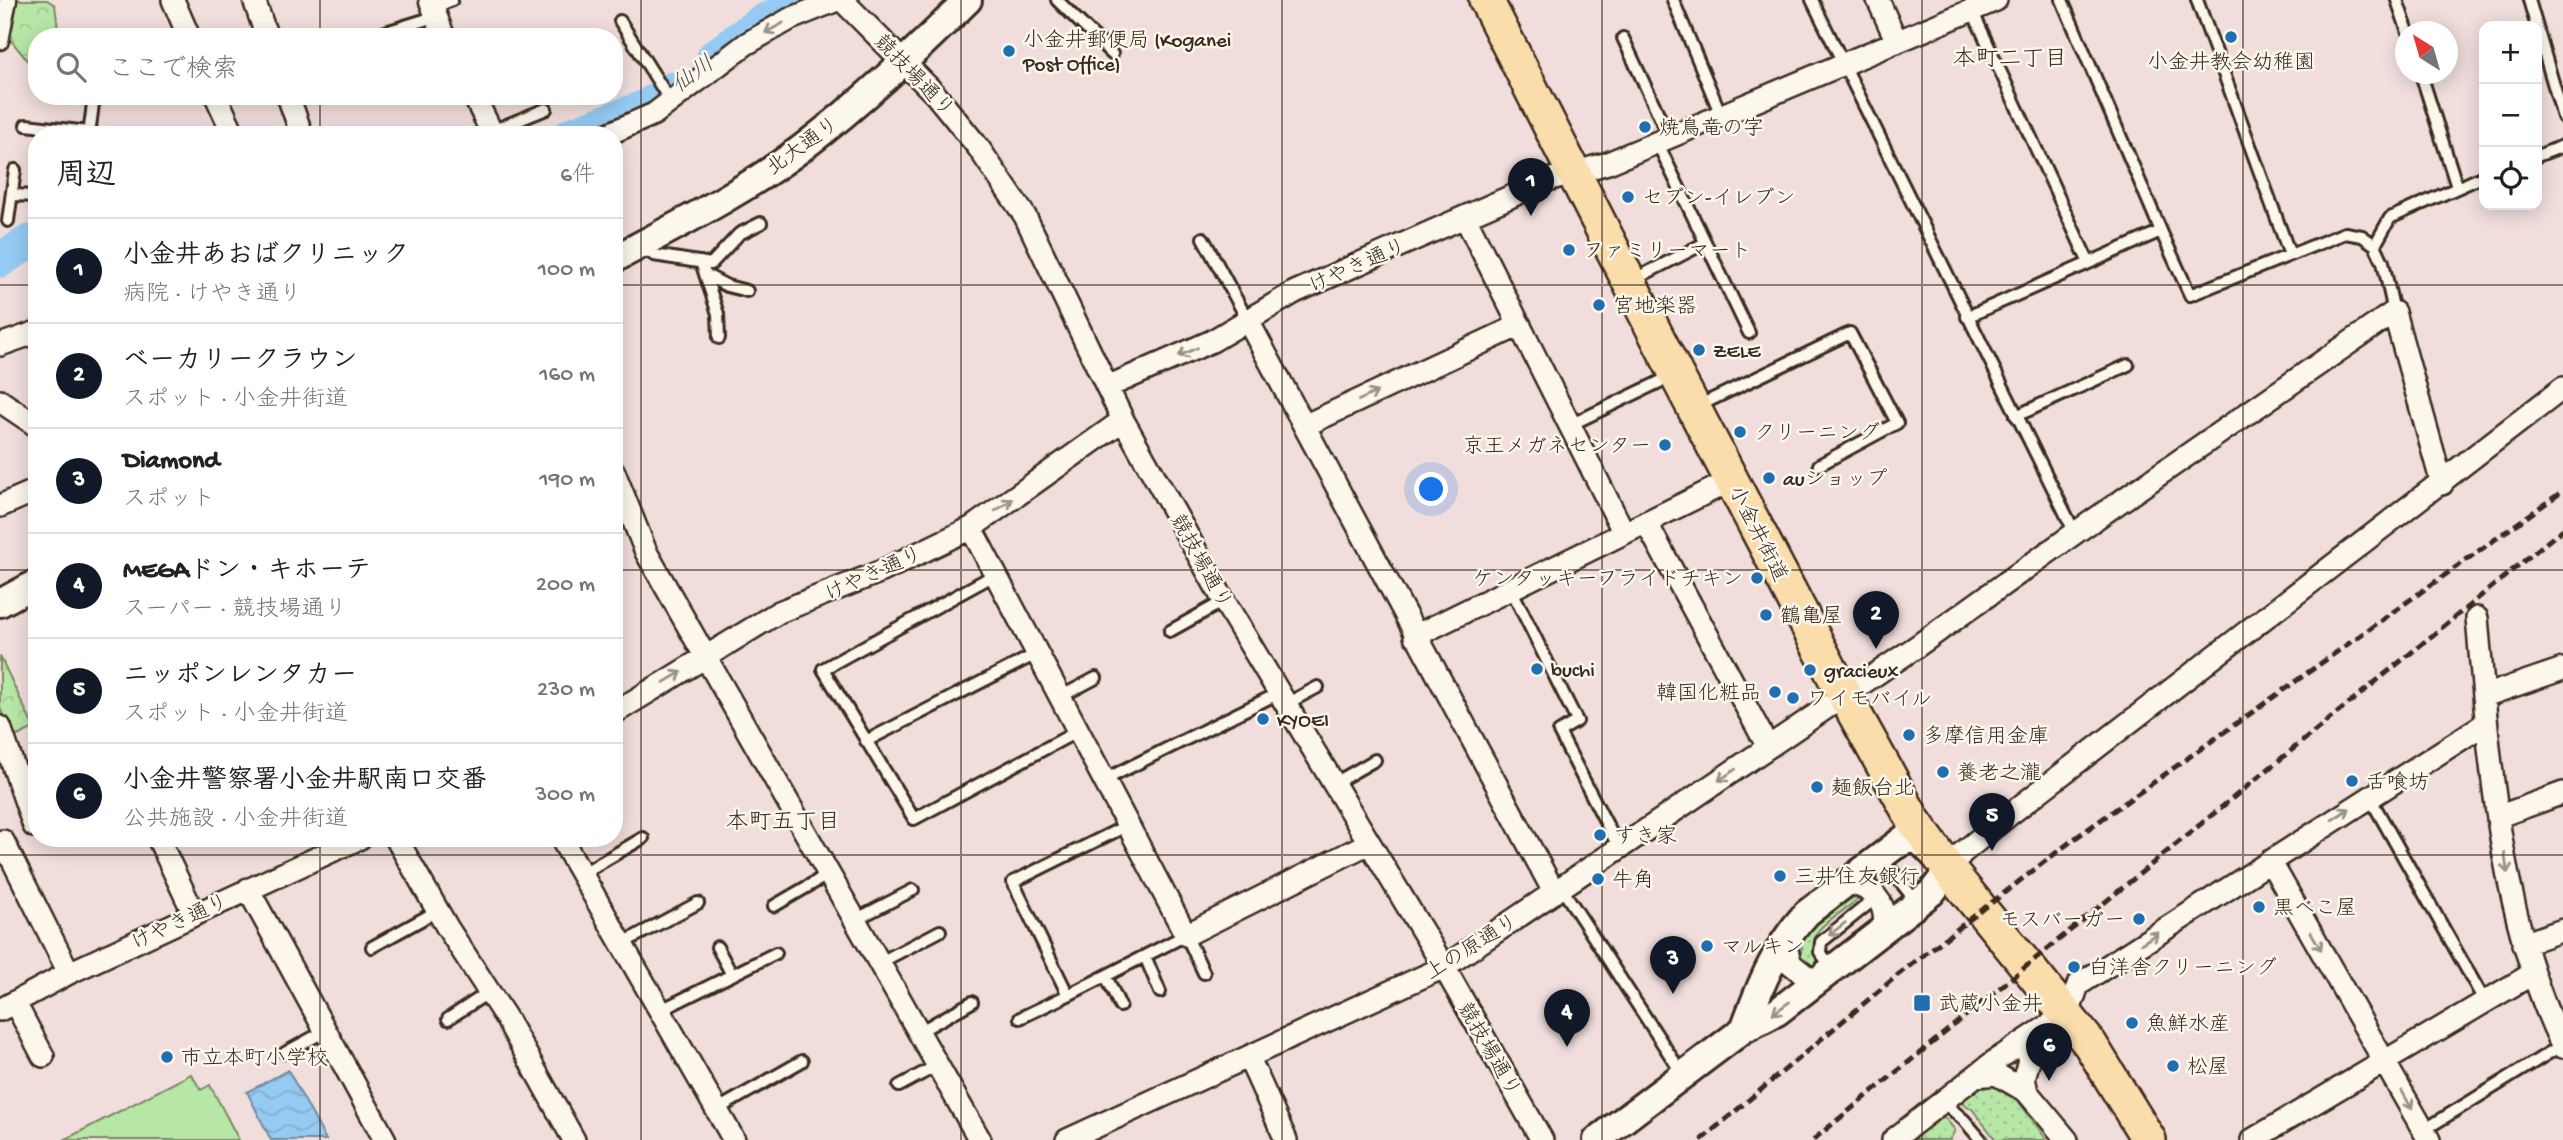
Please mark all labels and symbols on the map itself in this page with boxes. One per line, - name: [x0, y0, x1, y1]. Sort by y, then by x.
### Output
- one-way arrow: [765, 21, 785, 35]
- north arrow: [2395, 21, 2458, 84]
- place label: 小金井郵便局 (Koganei Post Office): [1022, 28, 1231, 79]
- marker: 小金井教会幼稚園: [2223, 29, 2239, 45]
- street label: 競技場通り: [867, 30, 959, 124]
- marker: 小金井郵便局 (Koganei Post Office): [1001, 43, 1017, 59]
- district label: 本町二丁目: [1953, 46, 2068, 74]
- place label: 小金井教会幼稚園: [2147, 50, 2315, 77]
- water label: 仙川: [668, 51, 721, 100]
- street label: 北大通り: [762, 112, 845, 183]
- place label: 焼鳥竜の字: [1659, 116, 1764, 143]
- marker: 焼鳥竜の字: [1637, 119, 1653, 135]
- pin: 1: [1508, 158, 1554, 216]
- place label: セブン-イレブン: [1642, 187, 1796, 213]
- marker: セブン-イレブン: [1620, 189, 1636, 205]
- street label: けやき通り: [1305, 235, 1411, 301]
- place label: ファミリーマート: [1583, 241, 1751, 266]
- marker: ファミリーマート: [1561, 242, 1577, 258]
- place label: 宮地楽器: [1613, 294, 1697, 321]
- marker: 宮地楽器: [1591, 297, 1607, 313]
- place label: ZELE: [1713, 341, 1761, 366]
- marker: ZELE: [1691, 342, 1707, 358]
- one-way arrow: [1177, 346, 1199, 359]
- one-way arrow: [1357, 389, 1378, 403]
- place label: クリーニング: [1754, 422, 1880, 448]
- marker: クリーニング: [1732, 424, 1748, 440]
- place label: 京王メガネセンター: [1463, 435, 1651, 461]
- marker: 京王メガネセンター: [1657, 437, 1673, 453]
- place label: auショップ: [1783, 468, 1888, 494]
- marker: auショップ: [1761, 470, 1777, 486]
- your location: [1414, 472, 1448, 506]
- street label: 小金井街道: [1721, 481, 1793, 587]
- one-way arrow: [994, 498, 1013, 513]
- street label: 競技場通り: [1163, 510, 1236, 615]
- street label: けやき通り: [821, 543, 927, 609]
- place label: ケンタッキーフライドチキン: [1473, 569, 1743, 594]
- marker: ケンタッキーフライドチキン: [1749, 570, 1765, 586]
- pin: 2: [1853, 591, 1899, 649]
- place label: 鶴亀屋: [1780, 605, 1843, 631]
- marker: 鶴亀屋: [1758, 607, 1774, 623]
- place label: buchi: [1551, 660, 1595, 685]
- marker: buchi: [1529, 661, 1545, 677]
- place label: gracieux: [1824, 661, 1898, 686]
- marker: gracieux: [1802, 662, 1818, 678]
- one-way arrow: [662, 670, 682, 684]
- place label: 韓国化粧品: [1656, 682, 1761, 708]
- marker: 韓国化粧品: [1767, 684, 1783, 700]
- place label: ワイモバイル: [1807, 689, 1932, 714]
- marker: ワイモバイル: [1785, 690, 1801, 706]
- place label: KYOEI: [1277, 710, 1329, 735]
- marker: KYOEI: [1255, 711, 1271, 727]
- place label: 多摩信用金庫: [1923, 724, 2049, 751]
- marker: 多摩信用金庫: [1901, 727, 1917, 743]
- place label: 養老之瀧: [1957, 761, 2041, 788]
- marker: 養老之瀧: [1935, 764, 1951, 780]
- one-way arrow: [1718, 768, 1737, 782]
- place label: 舌喰坊: [2366, 771, 2429, 797]
- marker: 舌喰坊: [2344, 773, 2360, 789]
- place label: 麺飯台北: [1831, 777, 1915, 803]
- marker: 麺飯台北: [1809, 779, 1825, 795]
- pin: 5: [1969, 793, 2015, 851]
- one-way arrow: [2331, 807, 2351, 821]
- district label: 本町五丁目: [726, 809, 841, 837]
- place label: すき家: [1614, 824, 1677, 851]
- marker: すき家: [1592, 827, 1608, 843]
- one-way arrow: [2500, 851, 2513, 874]
- place label: 三井住友銀行: [1794, 865, 1920, 892]
- place label: 牛角: [1612, 868, 1654, 895]
- marker: 三井住友銀行: [1772, 868, 1788, 884]
- marker: 牛角: [1590, 871, 1606, 887]
- street label: けやき通り: [127, 890, 233, 958]
- place label: 黒べこ屋: [2273, 897, 2357, 923]
- marker: 黒べこ屋: [2251, 899, 2267, 915]
- street label: 上の原通り: [1421, 910, 1524, 987]
- place label: モスバーガー: [1999, 910, 2125, 935]
- marker: モスバーガー: [2131, 911, 2147, 927]
- one-way arrow: [1828, 922, 1846, 937]
- one-way arrow: [2310, 930, 2323, 951]
- one-way arrow: [2140, 931, 2160, 945]
- pin: 3: [1650, 936, 1696, 994]
- place label: マルキン: [1721, 937, 1805, 962]
- marker: マルキン: [1699, 938, 1715, 954]
- place label: 白洋舎クリーニング: [2088, 956, 2277, 983]
- marker: 白洋舎クリーニング: [2066, 959, 2082, 975]
- pin: 4: [1544, 989, 1590, 1047]
- place label: 武蔵小金井: [1938, 992, 2043, 1019]
- marker: 武蔵小金井: [1912, 993, 1932, 1013]
- street label: 競技場通り: [1450, 999, 1525, 1102]
- one-way arrow: [1772, 1001, 1791, 1015]
- place label: 魚鮮水産: [2146, 1012, 2230, 1039]
- marker: 魚鮮水産: [2124, 1015, 2140, 1031]
- pin: 6: [2026, 1023, 2072, 1081]
- place label: 市立本町小学校: [181, 1047, 328, 1073]
- marker: 市立本町小学校: [159, 1049, 175, 1065]
- place label: 松屋: [2187, 1056, 2229, 1082]
- marker: 松屋: [2165, 1058, 2181, 1074]
- one-way arrow: [2401, 1089, 2415, 1110]

